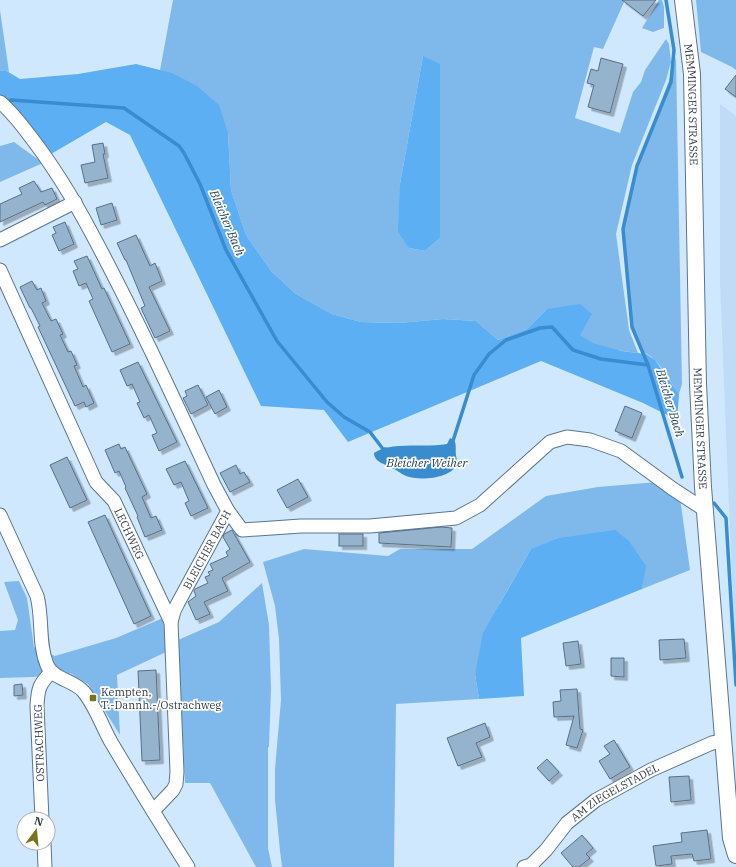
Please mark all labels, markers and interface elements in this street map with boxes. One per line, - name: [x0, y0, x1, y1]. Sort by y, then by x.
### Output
- street label: MEMMINGER STRASSE: [681, 43, 701, 165]
- water label: Bleicher Bach: [206, 187, 248, 258]
- water label: Bleicher Bach: [653, 366, 688, 439]
- street label: MEMMINGER STRASSE: [691, 367, 710, 489]
- water label: Bleicher Weiher: [386, 455, 468, 470]
- street label: LECHWEG: [111, 506, 147, 562]
- street label: BLEICHER BACH: [180, 507, 234, 592]
- place label: Kempten, T.-Dannh.-/Ostrachweg: [101, 685, 221, 712]
- marker: Kempten, T.-Dannh.-/Ostrachweg: [88, 693, 98, 703]
- street label: OSTRACHWEG: [31, 704, 47, 782]
- street label: AM ZIEGELSTADEL: [568, 760, 661, 824]
- north arrow: [16, 811, 56, 851]
- text: N: [33, 813, 45, 829]

